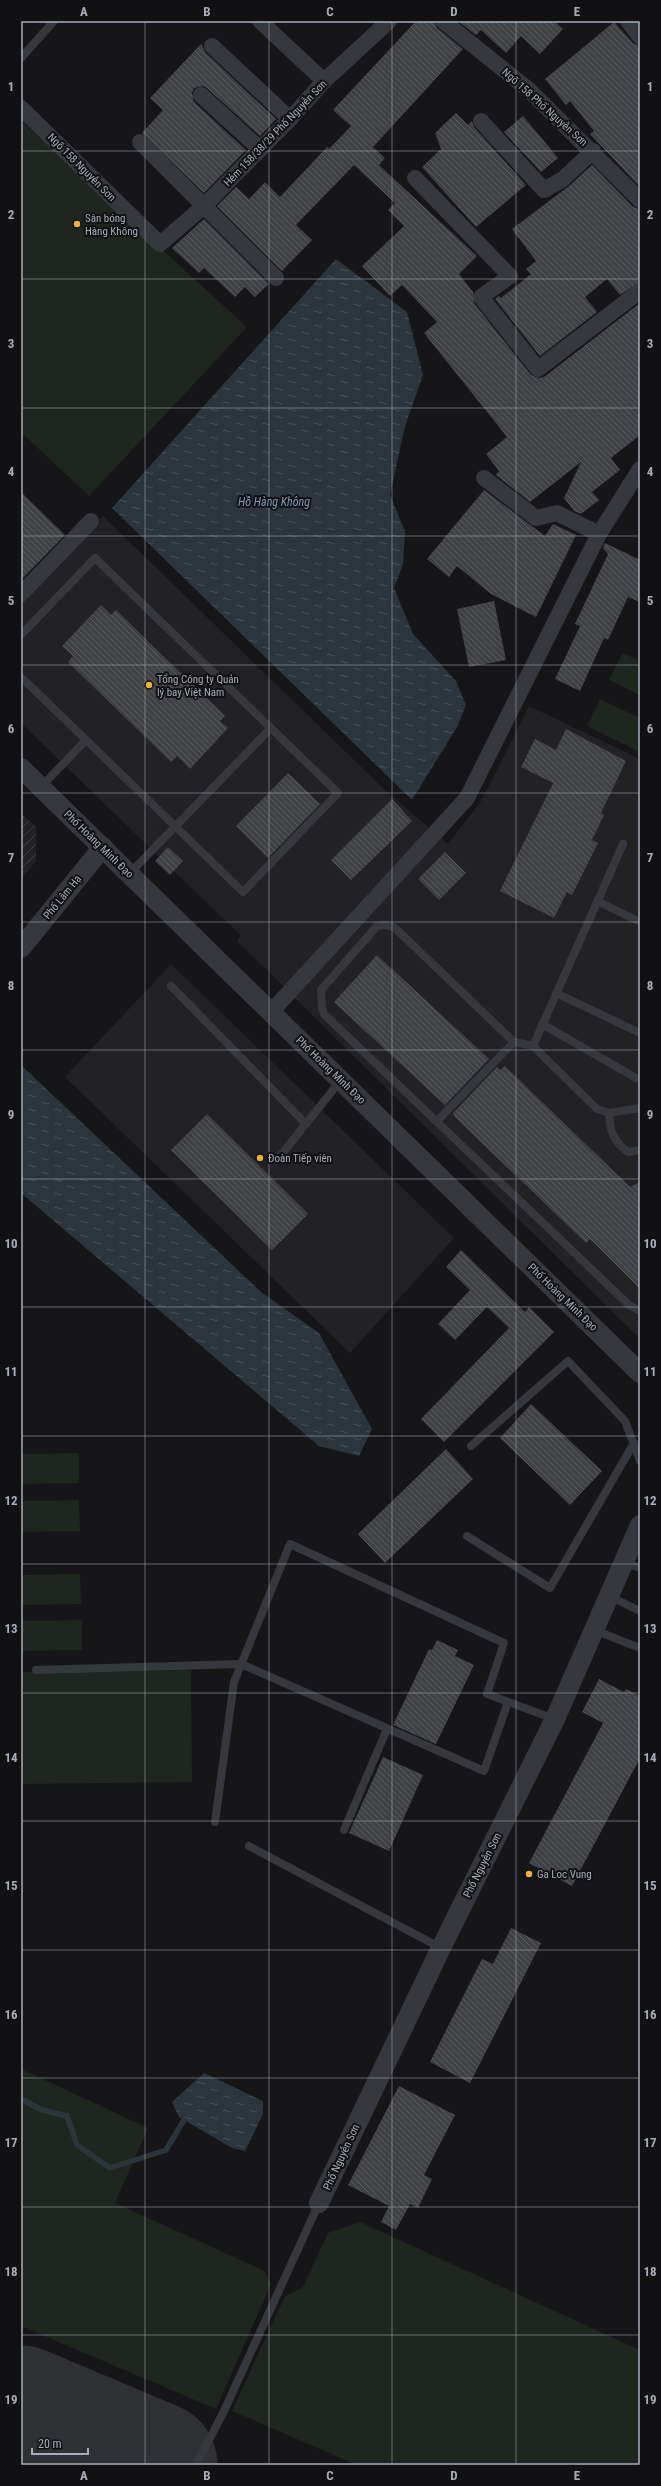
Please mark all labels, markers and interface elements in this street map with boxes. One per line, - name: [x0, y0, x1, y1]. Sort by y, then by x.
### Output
- text: A: [80, 4, 88, 19]
- text: B: [203, 4, 211, 19]
- text: C: [326, 4, 334, 19]
- text: D: [450, 4, 458, 19]
- text: E: [574, 4, 581, 19]
- street label: Ngõ 158 Phố Nguyễn Sơn: [499, 66, 590, 149]
- street label: Hẻm 158/38/29 Phố Nguyễn Sơn: [221, 78, 330, 189]
- text: 1: [8, 79, 14, 94]
- text: 1: [647, 79, 653, 94]
- street label: Ngõ 158 Nguyễn Sơn: [45, 131, 118, 204]
- text: 2: [8, 207, 15, 222]
- text: 2: [647, 207, 654, 222]
- place label: Sân bóng Hàng Không: [85, 212, 138, 238]
- marker: Sân bóng Hàng Không: [72, 219, 82, 229]
- text: 3: [8, 336, 14, 351]
- text: 3: [647, 336, 653, 351]
- text: 4: [8, 464, 15, 479]
- text: 4: [647, 464, 654, 479]
- water label: Hồ Hàng Không: [238, 495, 310, 509]
- text: 5: [8, 593, 15, 608]
- text: 5: [647, 593, 654, 608]
- place label: Tổng Công ty Quản lý bay Việt Nam: [157, 673, 239, 699]
- marker: Tổng Công ty Quản lý bay Việt Nam: [144, 680, 154, 690]
- text: 6: [8, 721, 15, 736]
- text: 6: [647, 721, 654, 736]
- street label: Phố Hoàng Minh Đạo: [61, 808, 136, 881]
- text: 7: [8, 850, 15, 865]
- text: 7: [647, 850, 654, 865]
- street label: Phố Lâm Hạ: [41, 873, 84, 922]
- text: 8: [8, 978, 14, 993]
- text: 8: [647, 978, 653, 993]
- street label: Phố Hoàng Minh Đạo: [293, 1034, 368, 1107]
- text: 9: [8, 1107, 14, 1122]
- text: 9: [647, 1107, 653, 1122]
- place label: Đoàn Tiếp viên: [268, 1152, 332, 1165]
- marker: Đoàn Tiếp viên: [255, 1153, 265, 1163]
- text: 10: [4, 1236, 18, 1251]
- text: 10: [643, 1236, 657, 1251]
- street label: Phố Hoàng Minh Đạo: [525, 1261, 600, 1334]
- text: 11: [4, 1364, 18, 1379]
- text: 11: [643, 1364, 657, 1379]
- text: 12: [4, 1493, 18, 1508]
- text: 12: [643, 1493, 657, 1508]
- text: 13: [4, 1621, 18, 1636]
- text: 13: [643, 1621, 657, 1636]
- text: 14: [4, 1750, 18, 1765]
- text: 14: [643, 1750, 657, 1765]
- street label: Phố Nguyễn Sơn: [461, 1831, 504, 1900]
- place label: Ga Loc Vung: [537, 1868, 592, 1881]
- marker: Ga Loc Vung: [524, 1869, 534, 1879]
- text: 15: [4, 1878, 18, 1893]
- text: 15: [643, 1878, 657, 1893]
- text: 16: [4, 2007, 18, 2022]
- text: 16: [643, 2007, 657, 2022]
- street label: Phố Nguyễn Sơn: [321, 2122, 362, 2192]
- text: 17: [4, 2135, 18, 2150]
- text: 17: [643, 2135, 657, 2150]
- text: 18: [4, 2264, 18, 2279]
- text: 18: [643, 2264, 657, 2279]
- text: 19: [4, 2392, 18, 2407]
- text: 19: [643, 2392, 657, 2407]
- scale bar: [32, 2430, 88, 2456]
- text: 20 m: [38, 2437, 62, 2451]
- text: A: [80, 2468, 88, 2483]
- text: B: [203, 2468, 211, 2483]
- text: C: [326, 2468, 334, 2483]
- text: D: [450, 2468, 458, 2483]
- text: E: [574, 2468, 581, 2483]

